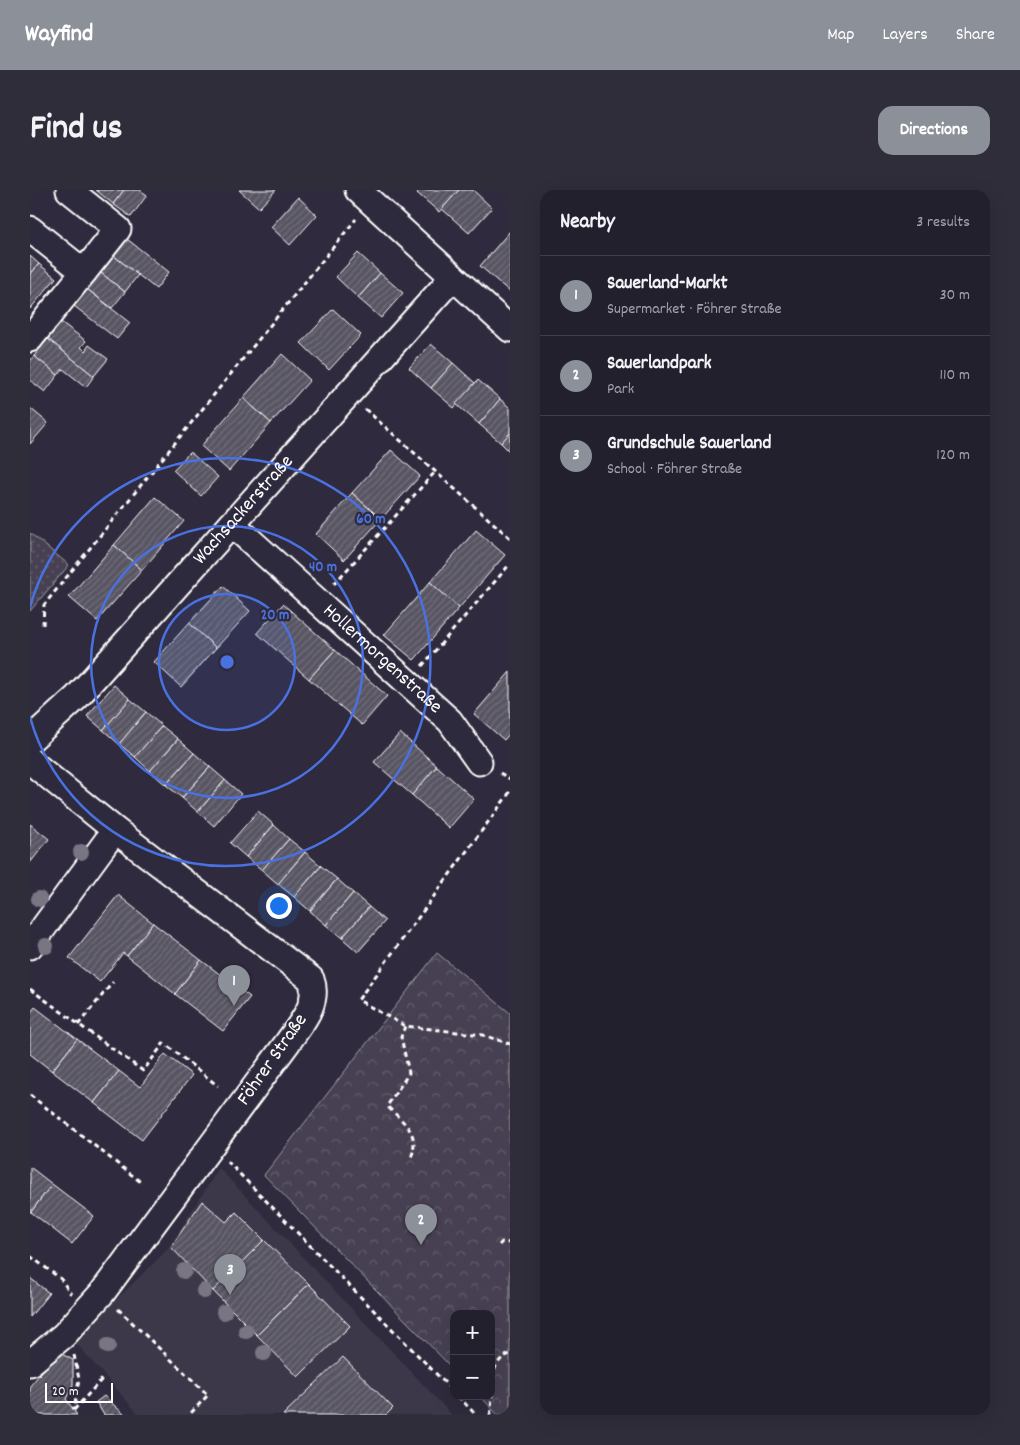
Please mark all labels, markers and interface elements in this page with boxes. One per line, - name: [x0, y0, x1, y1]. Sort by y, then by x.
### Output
- text: Wayfind: [25, 18, 93, 52]
- text: Map: [827, 23, 854, 48]
- text: Layers: [882, 23, 928, 48]
- text: Share: [956, 23, 995, 48]
- text: Find us: [30, 105, 122, 155]
- button: Directions: [878, 106, 990, 155]
- text: Nearby: [560, 208, 615, 238]
- text: 3 results: [916, 211, 970, 234]
- text: Sauerland-Markt: [607, 271, 727, 298]
- text: 1: [574, 284, 578, 307]
- text: 30 m: [940, 284, 970, 307]
- text: Supermarket · Föhrer Straße: [607, 298, 781, 321]
- text: Sauerlandpark: [607, 351, 712, 378]
- text: 2: [573, 364, 580, 387]
- text: 110 m: [940, 364, 970, 387]
- text: Park: [607, 378, 634, 401]
- text: Grundschule Sauerland: [607, 431, 771, 458]
- text: 3: [572, 444, 580, 467]
- text: 120 m: [936, 444, 970, 467]
- street label: Wachsackerstraße: [187, 449, 301, 572]
- text: School · Föhrer Straße: [607, 458, 742, 481]
- text: 60 m: [356, 509, 386, 531]
- text: 40 m: [309, 557, 337, 579]
- street label: Hollermorgenstraße: [316, 598, 448, 721]
- text: 20 m: [261, 605, 289, 627]
- centre of rings: [218, 653, 236, 671]
- your location: [266, 893, 292, 919]
- pin: 1: [218, 965, 250, 1006]
- street label: Föhrer Straße: [231, 1008, 315, 1112]
- pin: 2: [405, 1204, 437, 1245]
- pin: 3: [214, 1254, 246, 1295]
- map controls: [450, 1310, 495, 1400]
- button: +: [450, 1310, 495, 1355]
- button: −: [450, 1355, 495, 1400]
- scale bar: [45, 1380, 112, 1403]
- text: 20 m: [52, 1382, 79, 1402]

